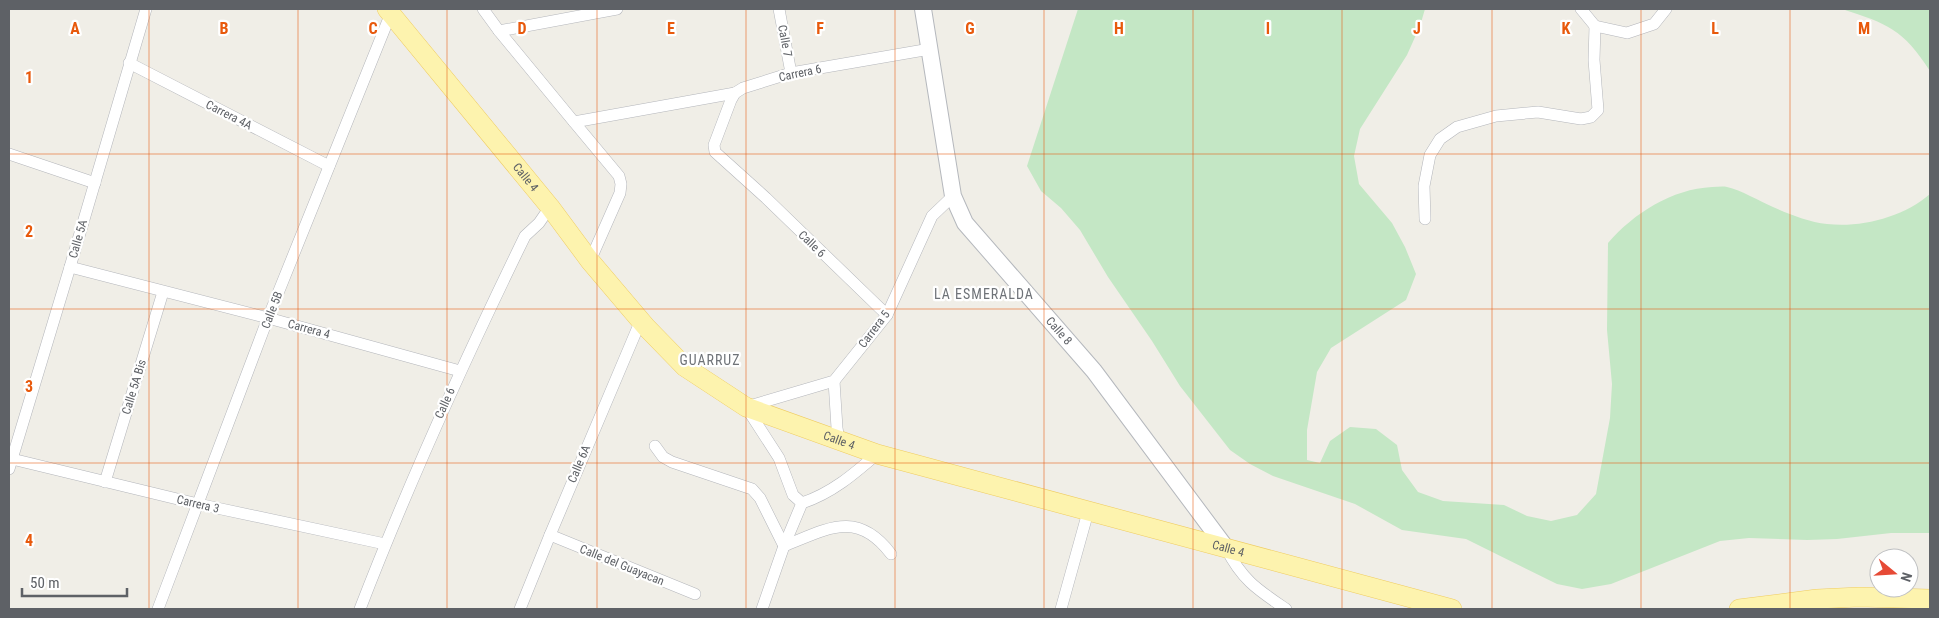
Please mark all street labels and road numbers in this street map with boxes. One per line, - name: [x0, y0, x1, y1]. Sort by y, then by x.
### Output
- street label: Calle 7: [775, 24, 795, 58]
- street label: Carrera 6: [777, 62, 823, 84]
- street label: Carrera 4A: [203, 97, 255, 133]
- street label: Calle 4: [510, 160, 541, 194]
- street label: Calle 5A: [66, 218, 90, 260]
- street label: Calle 6: [795, 228, 829, 260]
- street label: Calle 5B: [258, 289, 286, 331]
- street label: Carrera 5: [855, 307, 893, 350]
- street label: Calle 8: [1043, 314, 1075, 348]
- street label: Carrera 4: [286, 317, 332, 341]
- street label: Calle 5A Bis: [119, 358, 149, 416]
- street label: Calle 6: [432, 385, 458, 421]
- street label: Calle 4: [822, 428, 857, 453]
- street label: Calle 6A: [565, 443, 593, 485]
- street label: Carrera 3: [175, 492, 221, 516]
- street label: Calle 4: [1211, 538, 1246, 560]
- street label: Calle del Guayacan: [578, 542, 666, 588]

